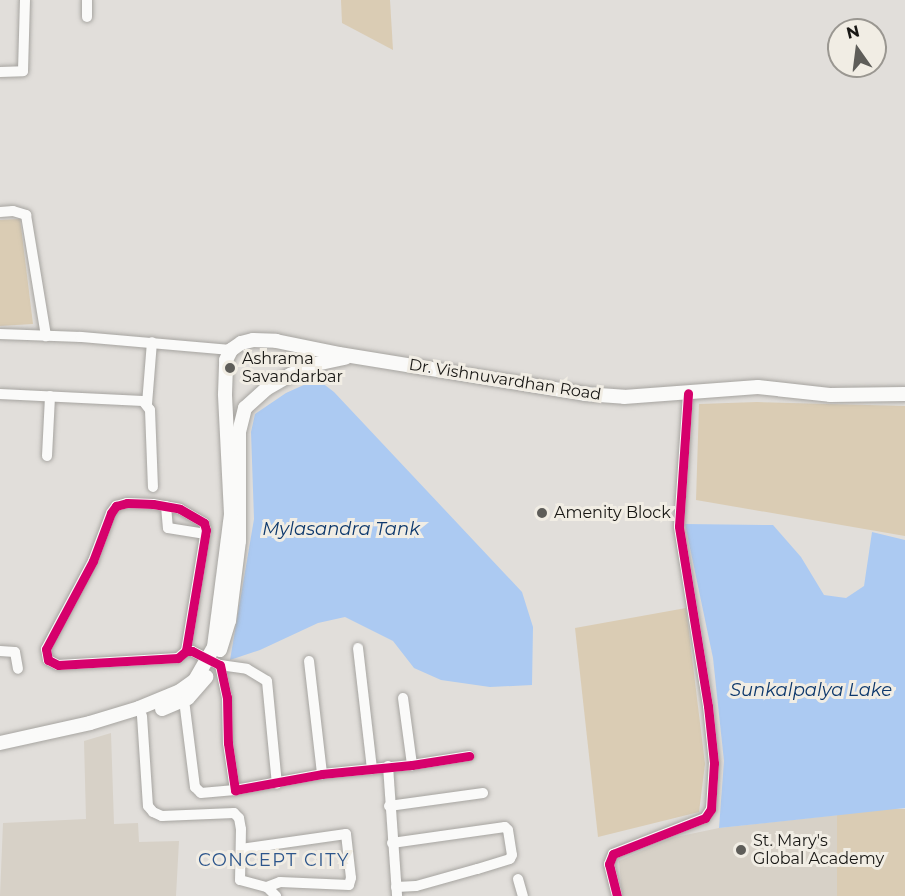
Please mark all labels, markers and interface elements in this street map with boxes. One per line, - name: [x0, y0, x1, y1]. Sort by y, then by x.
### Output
- north arrow: [827, 18, 887, 78]
- text: N: [844, 21, 862, 43]
- place label: Ashrama Savandarbar: [242, 349, 343, 387]
- street label: Dr. Vishnuvardhan Road: [407, 355, 603, 405]
- marker: Ashrama Savandarbar: [223, 361, 237, 375]
- place label: Amenity Block: [554, 503, 671, 523]
- marker: Amenity Block: [535, 506, 549, 520]
- water label: Mylasandra Tank: [262, 518, 420, 540]
- water label: Sunkalpalya Lake: [730, 679, 892, 701]
- place label: St. Mary's Global Academy: [753, 831, 884, 869]
- marker: St. Mary's Global Academy: [734, 843, 748, 857]
- district label: CONCEPT CITY: [198, 849, 350, 871]

